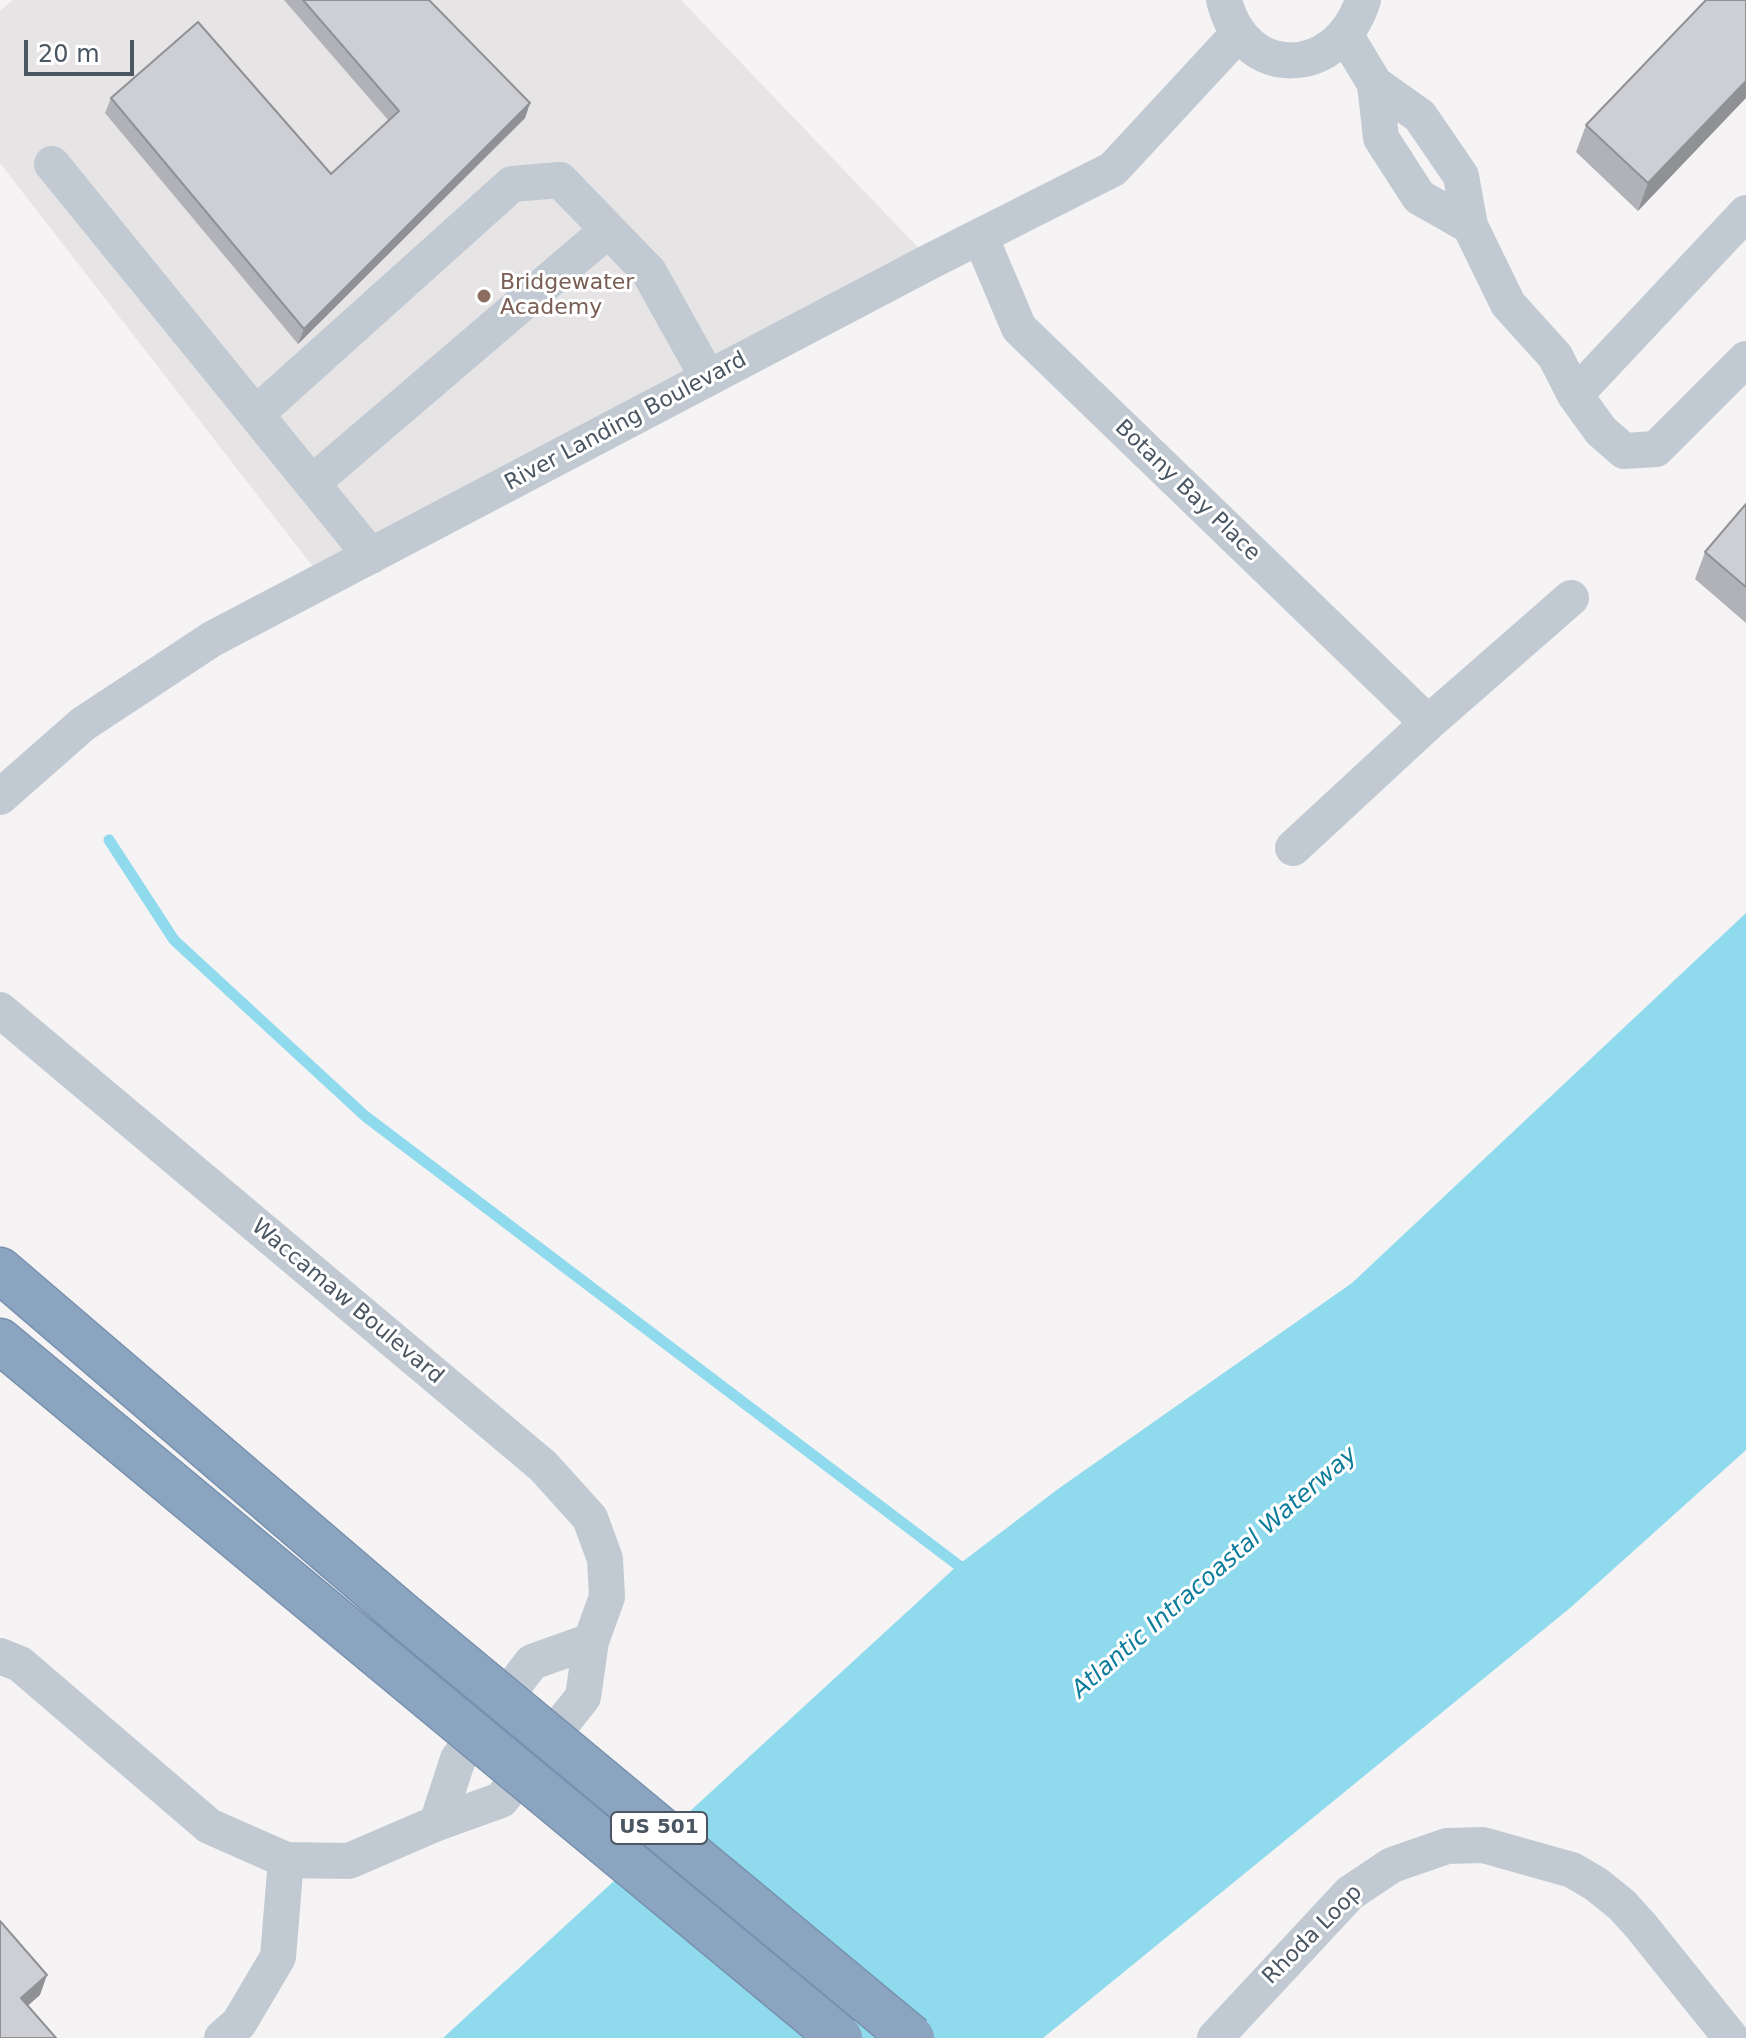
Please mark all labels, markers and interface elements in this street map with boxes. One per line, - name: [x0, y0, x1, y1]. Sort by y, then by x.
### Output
- scale bar: [28, 24, 138, 74]
- text: 20 m: [38, 40, 100, 68]
- place label: Bridgewater Academy: [500, 270, 634, 322]
- marker: Bridgewater Academy: [475, 287, 493, 305]
- street label: River Landing Boulevard: [501, 347, 751, 497]
- street label: Botany Bay Place: [1109, 415, 1265, 567]
- street label: Waccamaw Boulevard: [246, 1214, 448, 1390]
- water label: Atlantic Intracoastal Waterway: [1066, 1441, 1364, 1705]
- road number: US 501: [611, 1812, 707, 1844]
- street label: Rhoda Loop: [1258, 1880, 1368, 1990]

